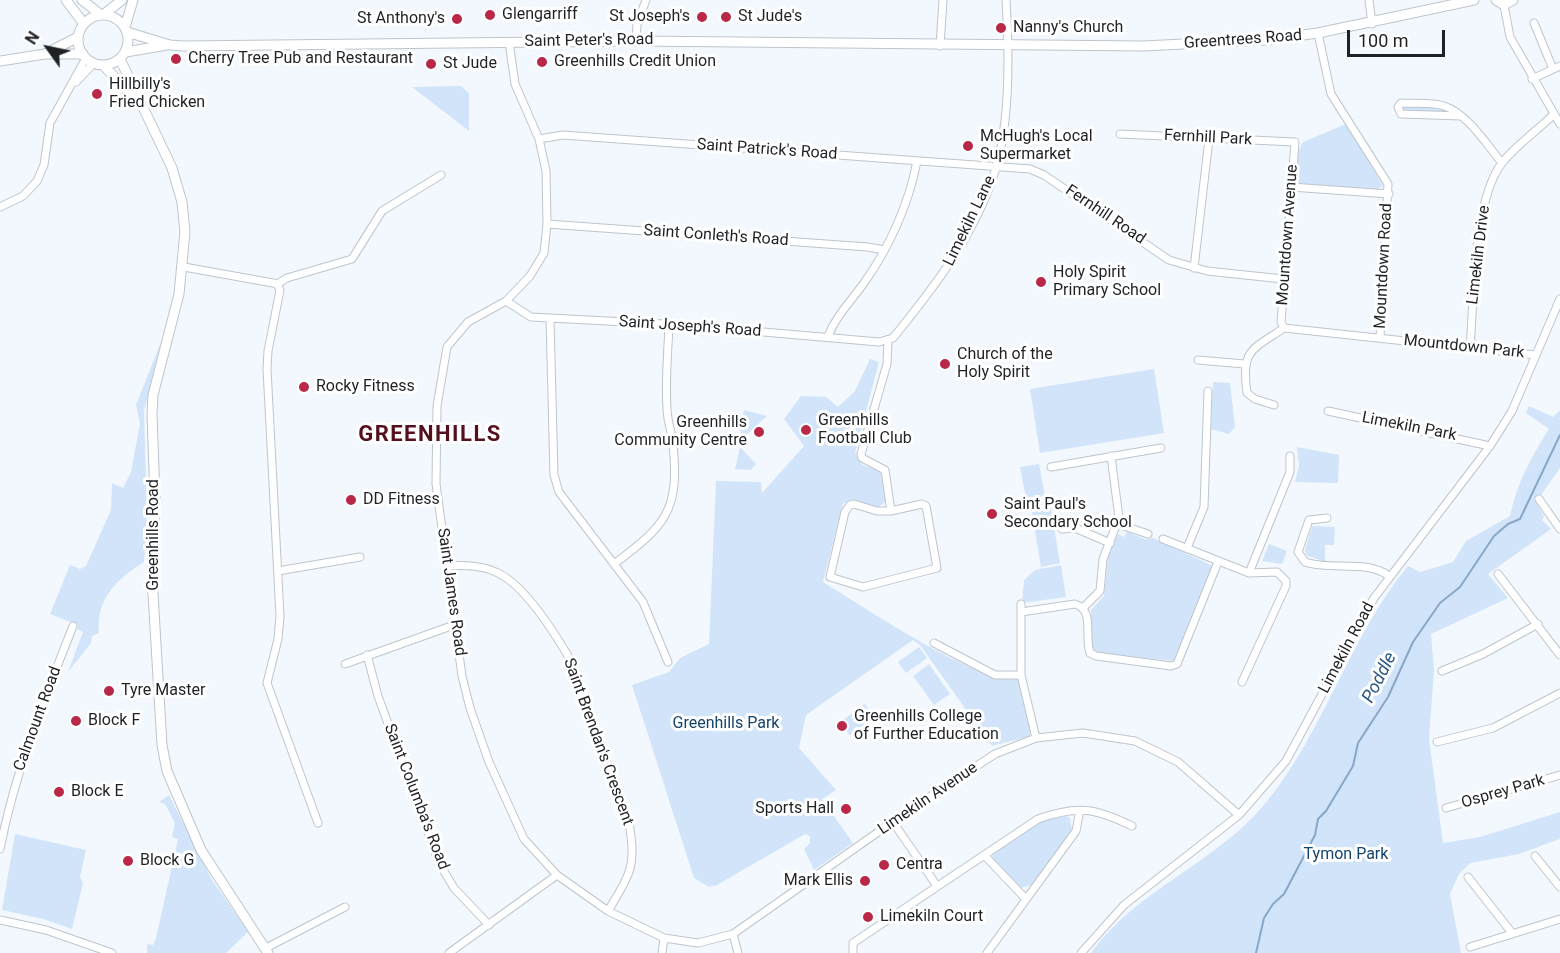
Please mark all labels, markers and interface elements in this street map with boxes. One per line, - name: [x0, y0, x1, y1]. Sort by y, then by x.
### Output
- place label: Glengarriff: [502, 5, 578, 25]
- place label: St Joseph's: [609, 7, 690, 27]
- place label: St Jude's: [738, 7, 802, 27]
- marker: Glengarriff: [483, 8, 497, 22]
- place label: St Anthony's: [357, 9, 445, 29]
- marker: St Joseph's: [695, 10, 709, 24]
- marker: St Jude's: [719, 10, 733, 24]
- marker: St Anthony's: [450, 12, 464, 26]
- north arrow: [18, 18, 78, 78]
- place label: Nanny's Church: [1013, 18, 1123, 38]
- scale bar: [1350, 18, 1448, 56]
- marker: Nanny's Church: [994, 21, 1008, 35]
- street label: Greentrees Road: [1183, 26, 1303, 54]
- text: N: [21, 28, 44, 48]
- street label: Saint Peter's Road: [524, 30, 654, 52]
- text: 100 m: [1358, 30, 1409, 51]
- place label: Cherry Tree Pub and Restaurant: [188, 49, 413, 69]
- marker: Cherry Tree Pub and Restaurant: [169, 52, 183, 66]
- place label: Greenhills Credit Union: [554, 52, 716, 72]
- place label: St Jude: [443, 54, 497, 74]
- marker: Greenhills Credit Union: [535, 55, 549, 69]
- marker: St Jude: [424, 57, 438, 71]
- place label: Hillbilly's Fried Chicken: [109, 75, 205, 113]
- marker: Hillbilly's Fried Chicken: [90, 87, 104, 101]
- street label: Fernhill Park: [1163, 126, 1253, 150]
- place label: McHugh's Local Supermarket: [980, 127, 1093, 165]
- street label: Saint Patrick's Road: [696, 136, 838, 164]
- marker: McHugh's Local Supermarket: [961, 139, 975, 153]
- street label: Mountdown Avenue: [1273, 164, 1303, 306]
- street label: Limekiln Lane: [940, 173, 1000, 269]
- street label: Fernhill Road: [1061, 181, 1149, 249]
- street label: Mountdown Road: [1371, 203, 1397, 329]
- street label: Limekiln Drive: [1463, 204, 1495, 306]
- street label: Saint Conleth's Road: [643, 221, 789, 251]
- place label: Holy Spirit Primary School: [1053, 263, 1161, 301]
- marker: Holy Spirit Primary School: [1034, 275, 1048, 289]
- street label: Saint Joseph's Road: [618, 312, 762, 342]
- street label: Mountdown Park: [1403, 331, 1525, 363]
- place label: Church of the Holy Spirit: [957, 345, 1053, 383]
- marker: Church of the Holy Spirit: [938, 357, 952, 371]
- place label: Rocky Fitness: [316, 377, 415, 397]
- marker: Rocky Fitness: [297, 380, 311, 394]
- street label: Limekiln Park: [1360, 408, 1458, 446]
- place label: Greenhills Football Club: [818, 411, 912, 449]
- place label: Greenhills Community Centre: [614, 413, 747, 451]
- district label: GREENHILLS: [358, 422, 502, 448]
- marker: Greenhills Football Club: [799, 423, 813, 437]
- marker: Greenhills Community Centre: [752, 425, 766, 439]
- street label: Greenhills Road: [144, 479, 164, 591]
- place label: DD Fitness: [363, 490, 440, 510]
- marker: DD Fitness: [344, 493, 358, 507]
- place label: Saint Paul's Secondary School: [1004, 495, 1132, 533]
- marker: Saint Paul's Secondary School: [985, 507, 999, 521]
- street label: Saint James Road: [433, 527, 469, 657]
- street label: Limekiln Road: [1315, 599, 1379, 697]
- water label: Poddle: [1358, 649, 1402, 707]
- street label: Saint Brendan's Crescent: [559, 656, 637, 828]
- street label: Calmount Road: [10, 664, 66, 774]
- place label: Tyre Master: [121, 681, 205, 701]
- marker: Tyre Master: [102, 684, 116, 698]
- place label: Greenhills College of Further Education: [854, 707, 999, 745]
- place label: Block F: [88, 711, 140, 731]
- marker: Block F: [69, 714, 83, 728]
- park label: Greenhills Park: [673, 714, 779, 734]
- marker: Greenhills College of Further Education: [835, 719, 849, 733]
- street label: Saint Columba's Road: [379, 721, 453, 873]
- street label: Limekiln Avenue: [875, 759, 981, 839]
- street label: Osprey Park: [1459, 771, 1547, 813]
- place label: Block E: [71, 782, 124, 802]
- marker: Block E: [52, 785, 66, 799]
- place label: Sports Hall: [755, 799, 834, 819]
- marker: Sports Hall: [839, 802, 853, 816]
- park label: Tymon Park: [1304, 845, 1388, 865]
- place label: Block G: [140, 851, 194, 871]
- marker: Block G: [121, 854, 135, 868]
- place label: Centra: [896, 855, 943, 875]
- marker: Centra: [877, 858, 891, 872]
- place label: Mark Ellis: [784, 871, 853, 891]
- marker: Mark Ellis: [858, 874, 872, 888]
- place label: Limekiln Court: [880, 907, 983, 927]
- marker: Limekiln Court: [861, 910, 875, 924]

